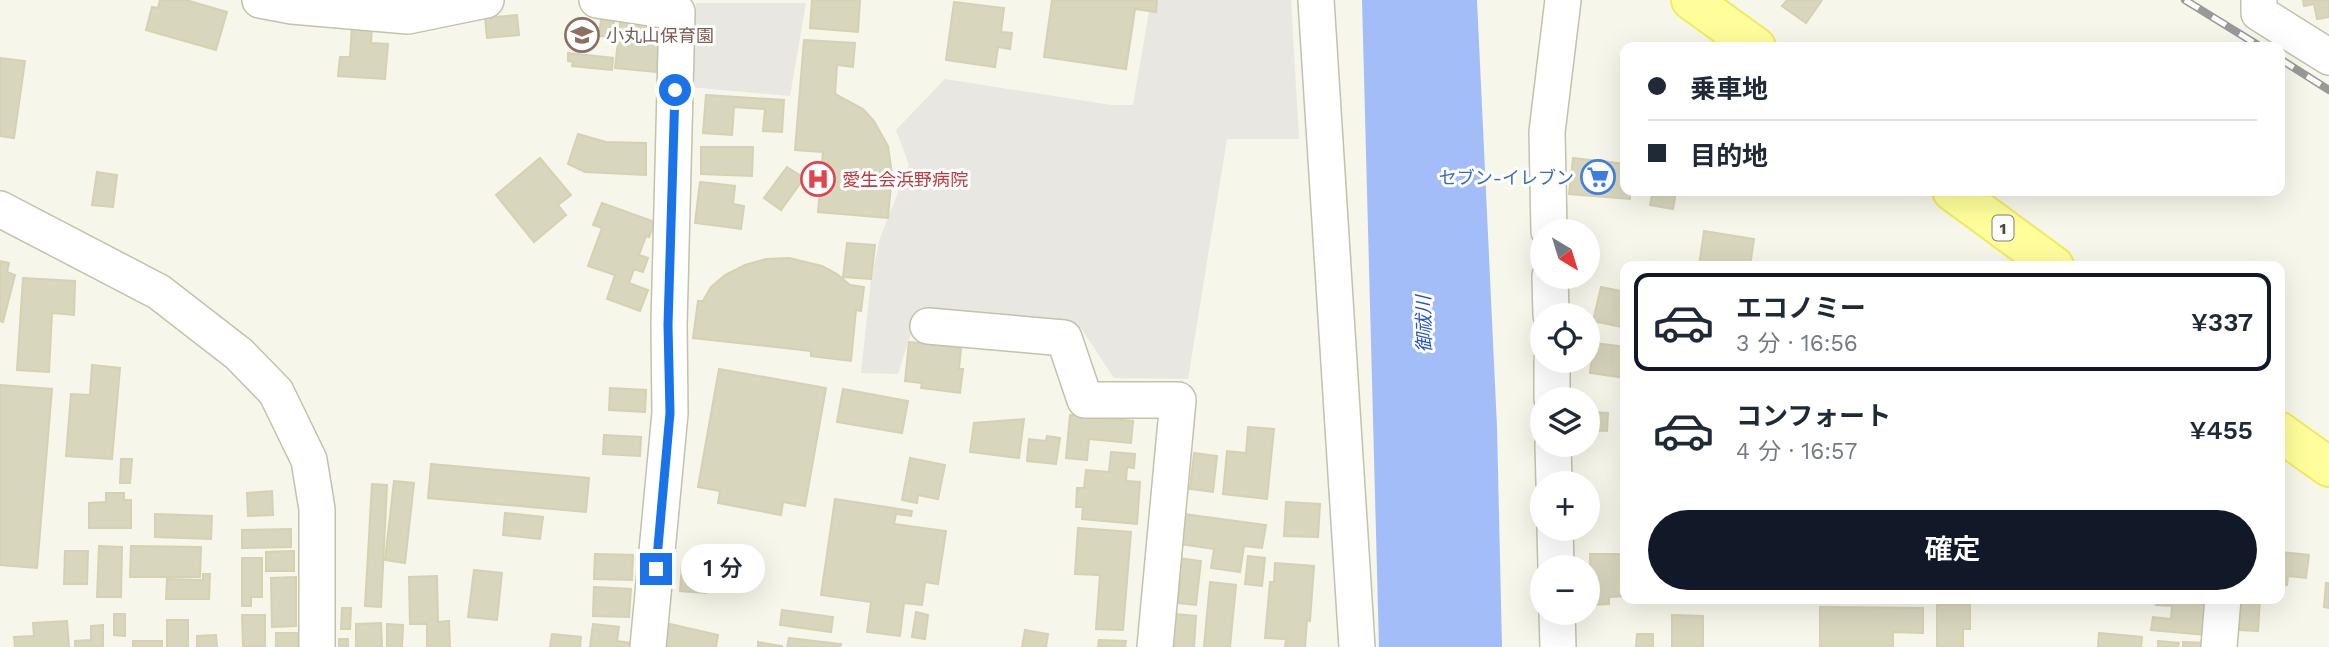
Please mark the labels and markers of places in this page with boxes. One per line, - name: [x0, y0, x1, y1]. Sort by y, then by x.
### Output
- school or university icon: 小丸山保育園: [563, 16, 601, 54]
- place label: 小丸山保育園: [606, 25, 714, 46]
- supermarket icon: セブン-イレブン: [1579, 158, 1617, 196]
- hospital icon: 愛生会浜野病院: [799, 160, 837, 198]
- place label: セブン-イレブン: [1439, 167, 1574, 188]
- place label: 愛生会浜野病院: [842, 169, 968, 190]

